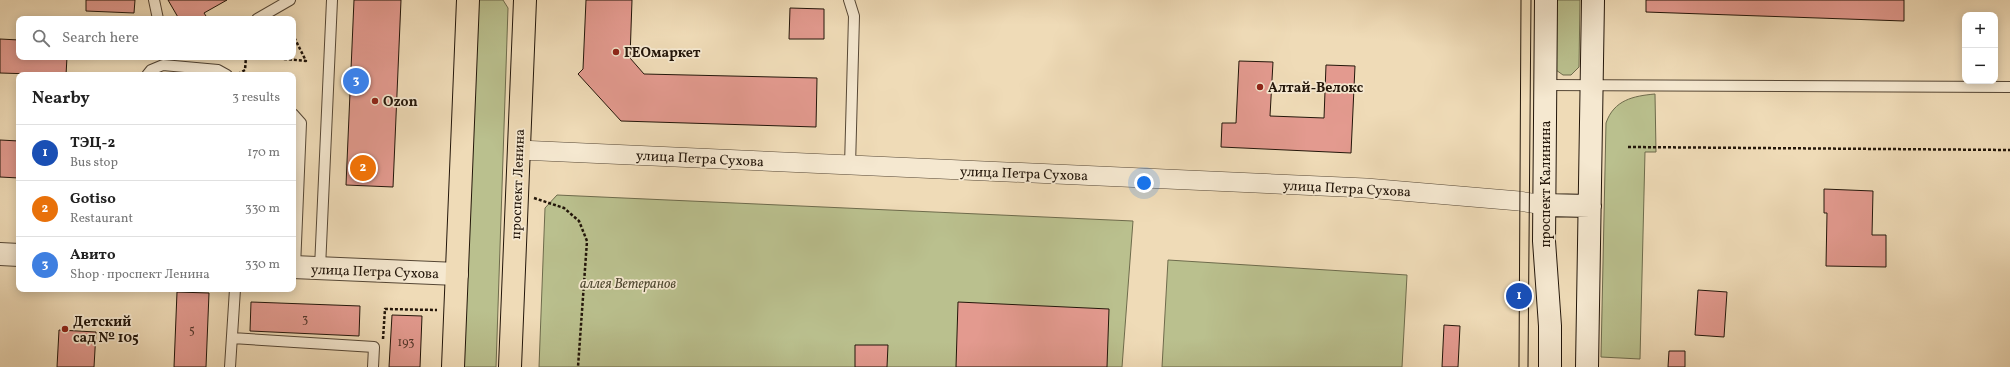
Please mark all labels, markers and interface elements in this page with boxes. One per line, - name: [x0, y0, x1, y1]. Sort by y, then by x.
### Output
- map controls: [1962, 12, 1998, 84]
- button: +: [1962, 12, 1998, 48]
- search box: [16, 16, 296, 60]
- icon: search: [30, 27, 52, 49]
- text: Search here: [62, 28, 139, 49]
- place label: ГЕОмаркет: [624, 44, 701, 63]
- marker: ГЕОмаркет: [611, 47, 621, 57]
- button: −: [1962, 48, 1998, 84]
- pin: 3: [343, 66, 369, 96]
- place label: Алтай-Велокс: [1268, 79, 1364, 98]
- marker: Алтай-Велокс: [1255, 82, 1265, 92]
- text: Nearby: [32, 87, 90, 110]
- text: 3 results: [232, 89, 280, 107]
- place label: Ozon: [383, 93, 418, 112]
- marker: Ozon: [370, 96, 380, 106]
- street label: проспект Калинина: [1537, 120, 1556, 248]
- street label: проспект Ленина: [507, 128, 530, 240]
- text: ТЭЦ-2: [70, 133, 115, 154]
- text: 1: [42, 144, 48, 162]
- text: 170 m: [247, 144, 280, 162]
- street label: улица Петра Сухова: [635, 147, 764, 172]
- pin: 2: [350, 153, 376, 183]
- text: Bus stop: [70, 154, 118, 172]
- street label: улица Петра Сухова: [960, 163, 1088, 186]
- your location: [1134, 173, 1154, 193]
- street label: улица Петра Сухова: [1282, 177, 1411, 202]
- text: Gotiso: [70, 189, 116, 210]
- text: 2: [42, 200, 48, 218]
- text: 330 m: [245, 200, 280, 218]
- text: Restaurant: [70, 210, 133, 228]
- text: Авито: [70, 245, 115, 266]
- text: 3: [42, 256, 48, 274]
- text: 330 m: [245, 256, 280, 274]
- street label: улица Петра Сухова: [311, 261, 439, 284]
- text: Shop · проспект Ленина: [70, 266, 210, 284]
- park label: аллея Ветеранов: [580, 275, 676, 294]
- pin: 1: [1506, 281, 1532, 311]
- house number: 3: [302, 312, 308, 328]
- place label: Детский сад № 105: [73, 313, 139, 348]
- house number: 5: [189, 323, 195, 339]
- marker: Детский сад № 105: [60, 324, 70, 334]
- house number: 193: [398, 335, 414, 351]

